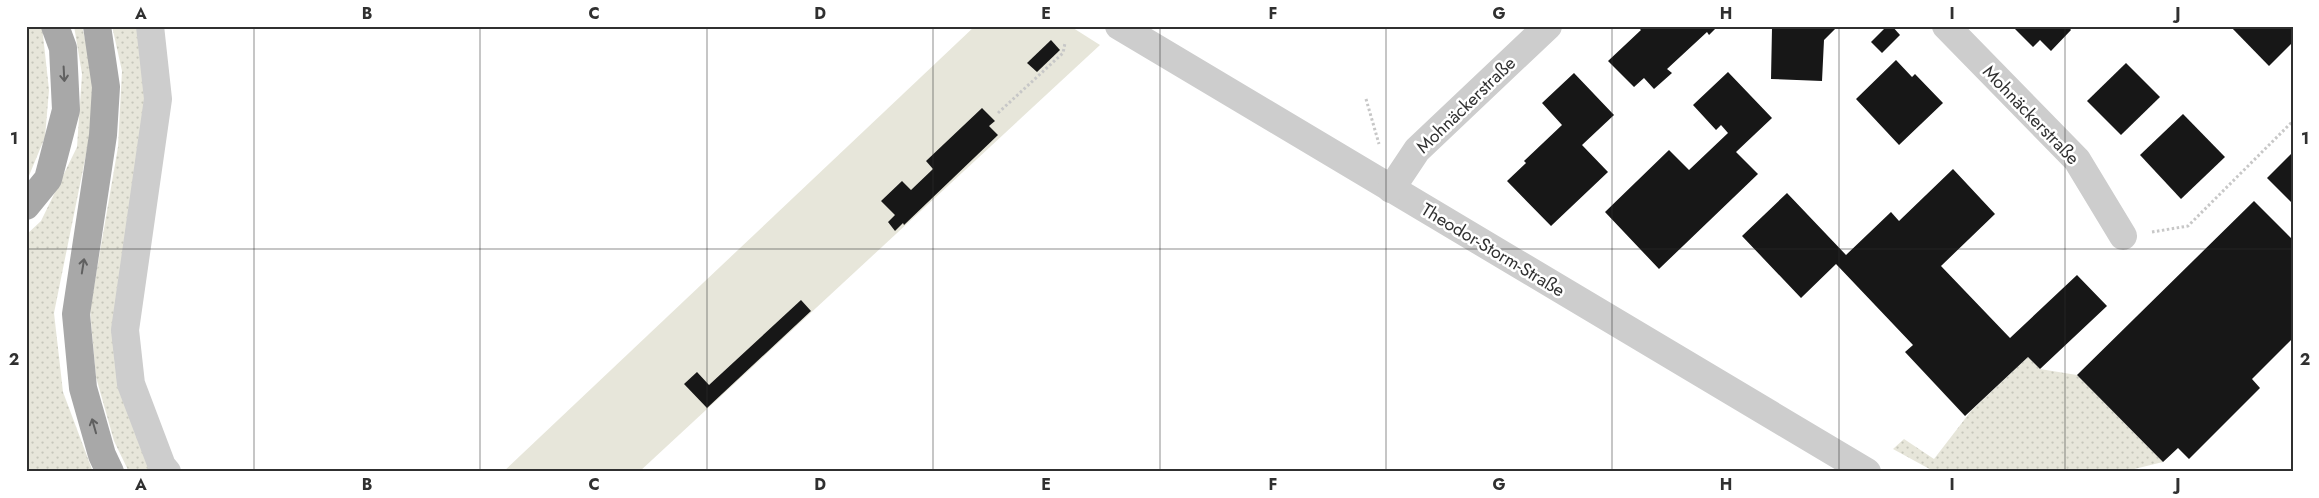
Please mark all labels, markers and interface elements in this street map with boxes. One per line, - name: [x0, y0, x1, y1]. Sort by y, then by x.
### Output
- text: A: [134, 2, 147, 25]
- text: B: [362, 2, 372, 25]
- text: C: [588, 2, 600, 25]
- text: D: [814, 2, 826, 25]
- text: E: [1041, 2, 1051, 25]
- text: F: [1269, 2, 1277, 25]
- text: G: [1492, 2, 1506, 25]
- text: H: [1720, 2, 1732, 25]
- text: I: [1949, 2, 1955, 25]
- text: J: [2172, 2, 2181, 25]
- street label: Mohnäckerstraße: [1410, 51, 1522, 159]
- street label: Mohnäckerstraße: [1977, 59, 2085, 171]
- one-way arrow: [60, 65, 69, 81]
- text: 1: [10, 127, 18, 150]
- text: 1: [2301, 127, 2309, 150]
- street label: Theodor-Storm-Straße: [1416, 197, 1570, 303]
- one-way arrow: [79, 258, 89, 274]
- text: 2: [9, 348, 19, 371]
- text: 2: [2300, 348, 2310, 371]
- one-way arrow: [88, 419, 98, 435]
- text: A: [134, 473, 147, 496]
- text: B: [362, 473, 372, 496]
- text: C: [588, 473, 600, 496]
- text: D: [814, 473, 826, 496]
- text: E: [1041, 473, 1051, 496]
- text: F: [1269, 473, 1277, 496]
- text: G: [1492, 473, 1506, 496]
- text: H: [1720, 473, 1732, 496]
- text: I: [1949, 473, 1955, 496]
- text: J: [2172, 473, 2181, 496]

